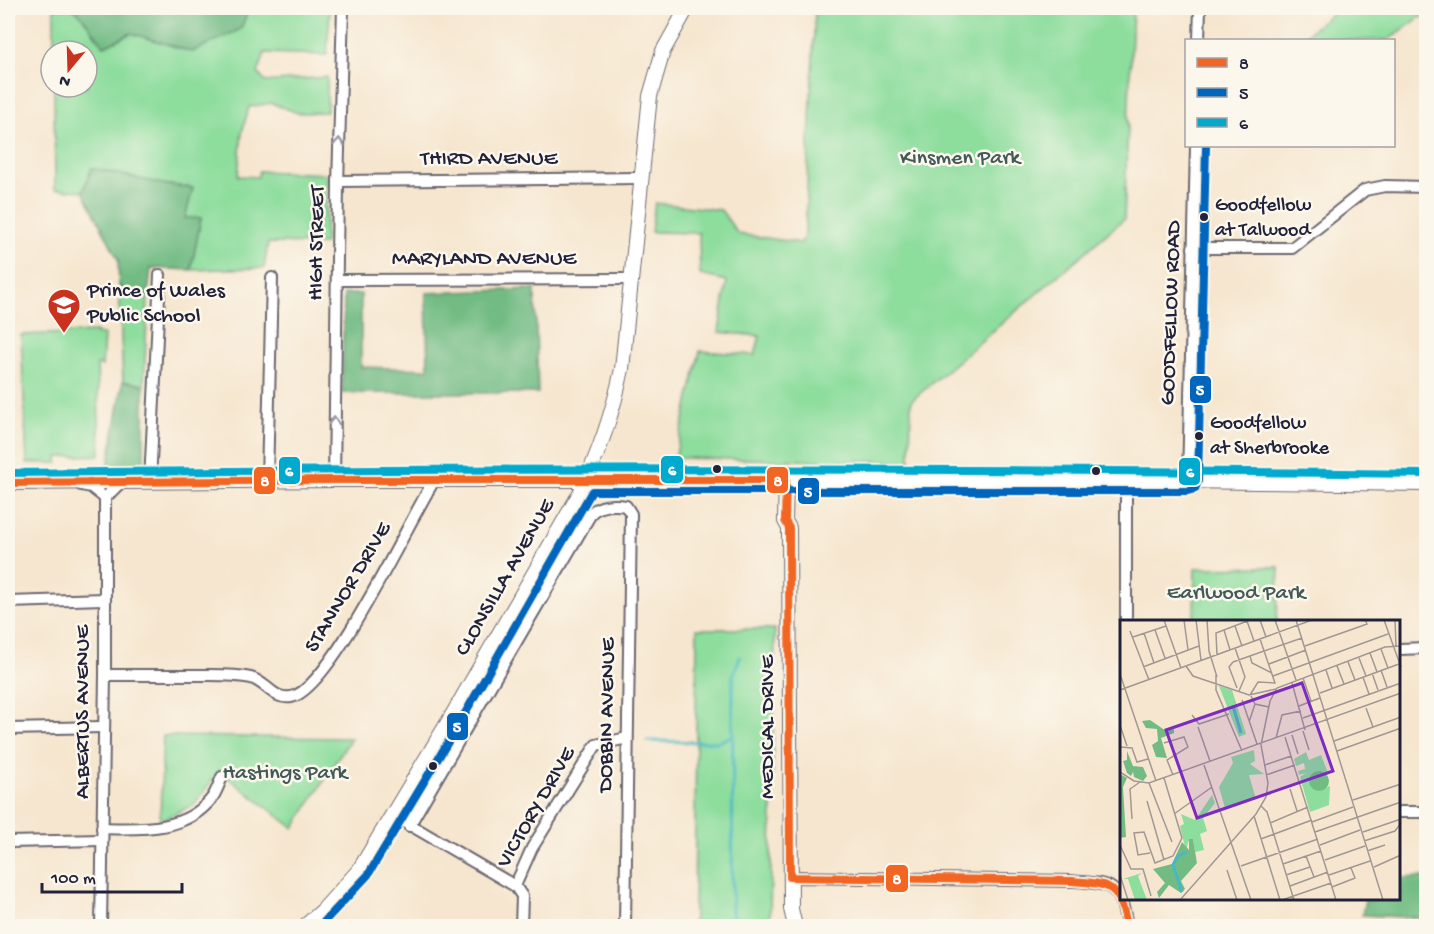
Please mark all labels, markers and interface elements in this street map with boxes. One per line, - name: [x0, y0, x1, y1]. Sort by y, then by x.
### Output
- north arrow: [39, 39, 99, 99]
- legend: [1185, 39, 1395, 147]
- text: 8: [1239, 55, 1249, 76]
- text: N: [57, 69, 73, 91]
- text: 5: [1239, 85, 1248, 106]
- text: 6: [1239, 115, 1249, 136]
- one-way arrow: [333, 138, 346, 147]
- park label: Kinsmen Park: [900, 146, 1022, 172]
- street label: THIRD AVENUE: [418, 147, 559, 173]
- street label: HIGH STREET: [304, 183, 332, 301]
- place label: Goodfellow at Talwood: [1215, 195, 1312, 243]
- marker: Goodfellow at Talwood: [1198, 211, 1210, 223]
- street label: GOODFELLOW ROAD: [1156, 219, 1188, 406]
- street label: MARYLAND AVENUE: [392, 247, 578, 273]
- place label: Prince of Wales Public School: [86, 279, 226, 330]
- school or university icon: Prince of Wales Public School: [46, 287, 82, 334]
- line badge: 5: [1189, 375, 1212, 404]
- text: 5: [1196, 383, 1205, 402]
- place label: Goodfellow at Sherbrooke: [1210, 413, 1330, 461]
- one-way arrow: [328, 417, 340, 426]
- marker: Goodfellow at Sherbrooke: [1193, 430, 1205, 442]
- line badge: 6: [660, 455, 684, 484]
- line badge: 6: [278, 456, 301, 485]
- line badge: 6: [1178, 457, 1201, 486]
- text: 6: [668, 463, 677, 482]
- unlabelled marker: [711, 463, 723, 475]
- text: 6: [285, 464, 294, 483]
- unlabelled marker: [1090, 465, 1102, 477]
- text: 6: [1186, 465, 1195, 484]
- line badge: 8: [253, 466, 276, 495]
- line badge: 8: [766, 466, 789, 494]
- text: 8: [261, 474, 270, 493]
- text: 8: [774, 474, 783, 493]
- line badge: 5: [797, 477, 820, 505]
- text: 5: [804, 485, 813, 504]
- street label: CLONSILLA AVENUE: [450, 494, 562, 661]
- street label: STANNOR DRIVE: [300, 517, 399, 658]
- park label: Earlwood Park: [1167, 581, 1307, 607]
- inset map: [1120, 620, 1401, 901]
- street label: ALBERTUS AVENUE: [71, 624, 97, 799]
- street label: DOBBIN AVENUE: [594, 636, 622, 795]
- street label: MEDICAL DRIVE: [756, 654, 782, 799]
- line badge: 5: [446, 712, 469, 741]
- text: 5: [453, 720, 462, 739]
- street label: VICTORY DRIVE: [491, 742, 583, 874]
- unlabelled marker: [427, 760, 439, 772]
- park label: Hastings Park: [223, 761, 350, 787]
- scale bar: [42, 856, 182, 894]
- line badge: 8: [885, 864, 909, 893]
- text: 100 m: [50, 869, 96, 890]
- text: 8: [893, 872, 902, 891]

